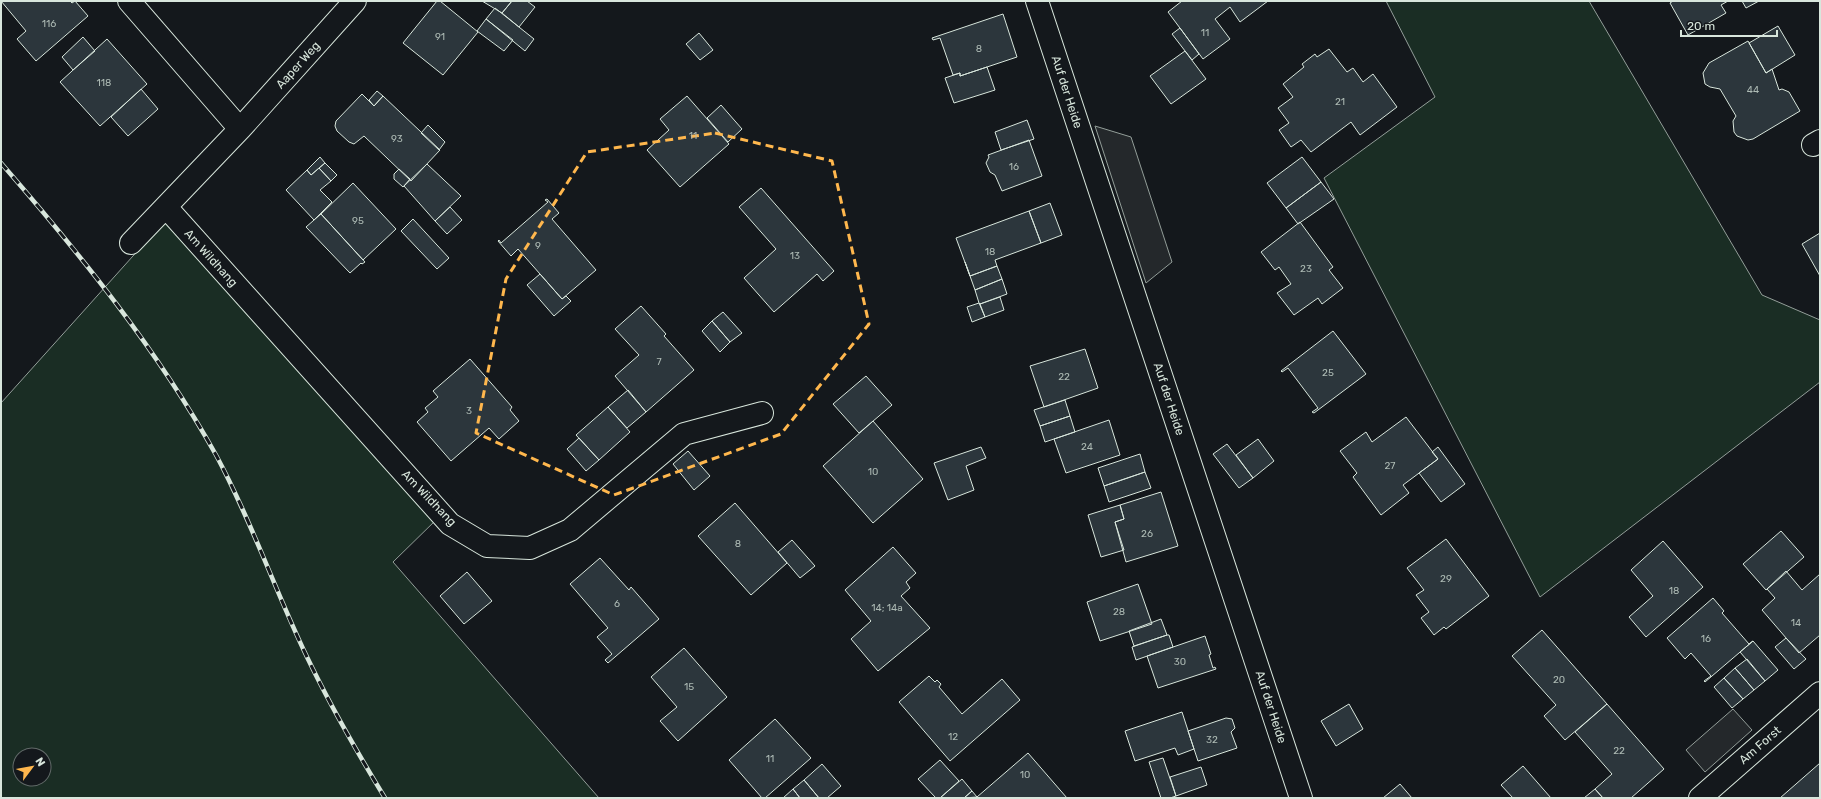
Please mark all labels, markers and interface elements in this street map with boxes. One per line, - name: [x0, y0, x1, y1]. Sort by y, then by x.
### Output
- scale bar: [1681, 12, 1777, 38]
- house number: 116: [42, 18, 56, 30]
- text: 20 m: [1687, 19, 1715, 33]
- house number: 11: [1201, 27, 1209, 39]
- house number: 91: [435, 31, 445, 43]
- street label: Aaper Weg: [273, 38, 323, 92]
- house number: 8: [976, 43, 982, 55]
- street label: Auf der Heide: [1049, 54, 1085, 130]
- house number: 118: [97, 77, 111, 89]
- house number: 44: [1747, 84, 1759, 96]
- house number: 21: [1335, 96, 1345, 108]
- house number: 11: [689, 130, 697, 142]
- house number: 93: [391, 133, 403, 145]
- house number: 16: [1009, 161, 1019, 173]
- house number: 95: [352, 215, 364, 227]
- street label: Am Wildhang: [182, 226, 240, 290]
- house number: 9: [535, 240, 541, 252]
- house number: 18: [985, 246, 995, 258]
- house number: 13: [790, 250, 800, 262]
- house number: 23: [1300, 263, 1312, 275]
- house number: 7: [656, 356, 662, 368]
- street label: Auf der Heide: [1151, 361, 1187, 437]
- house number: 25: [1322, 367, 1334, 379]
- house number: 22: [1058, 371, 1070, 383]
- house number: 3: [466, 405, 472, 417]
- house number: 24: [1081, 441, 1093, 453]
- house number: 27: [1385, 460, 1396, 472]
- house number: 10: [868, 466, 878, 478]
- street label: Am Wildhang: [399, 467, 459, 529]
- house number: 26: [1141, 528, 1153, 540]
- house number: 8: [735, 538, 741, 550]
- house number: 29: [1440, 573, 1452, 585]
- house number: 18: [1669, 585, 1679, 597]
- house number: 6: [614, 598, 620, 610]
- house number: 14; 14a: [871, 602, 903, 614]
- house number: 28: [1113, 606, 1125, 618]
- house number: 14: [1791, 617, 1801, 629]
- house number: 16: [1701, 633, 1711, 645]
- house number: 30: [1174, 656, 1186, 668]
- street label: Auf der Heide: [1253, 669, 1289, 745]
- house number: 20: [1553, 674, 1565, 686]
- house number: 15: [684, 681, 694, 693]
- street label: Am Forst: [1736, 723, 1784, 767]
- house number: 12: [948, 731, 958, 743]
- house number: 32: [1206, 734, 1218, 746]
- house number: 22: [1613, 745, 1625, 757]
- north arrow: [12, 747, 52, 787]
- house number: 11: [766, 753, 774, 765]
- text: N: [32, 755, 48, 769]
- house number: 10: [1020, 769, 1030, 781]

